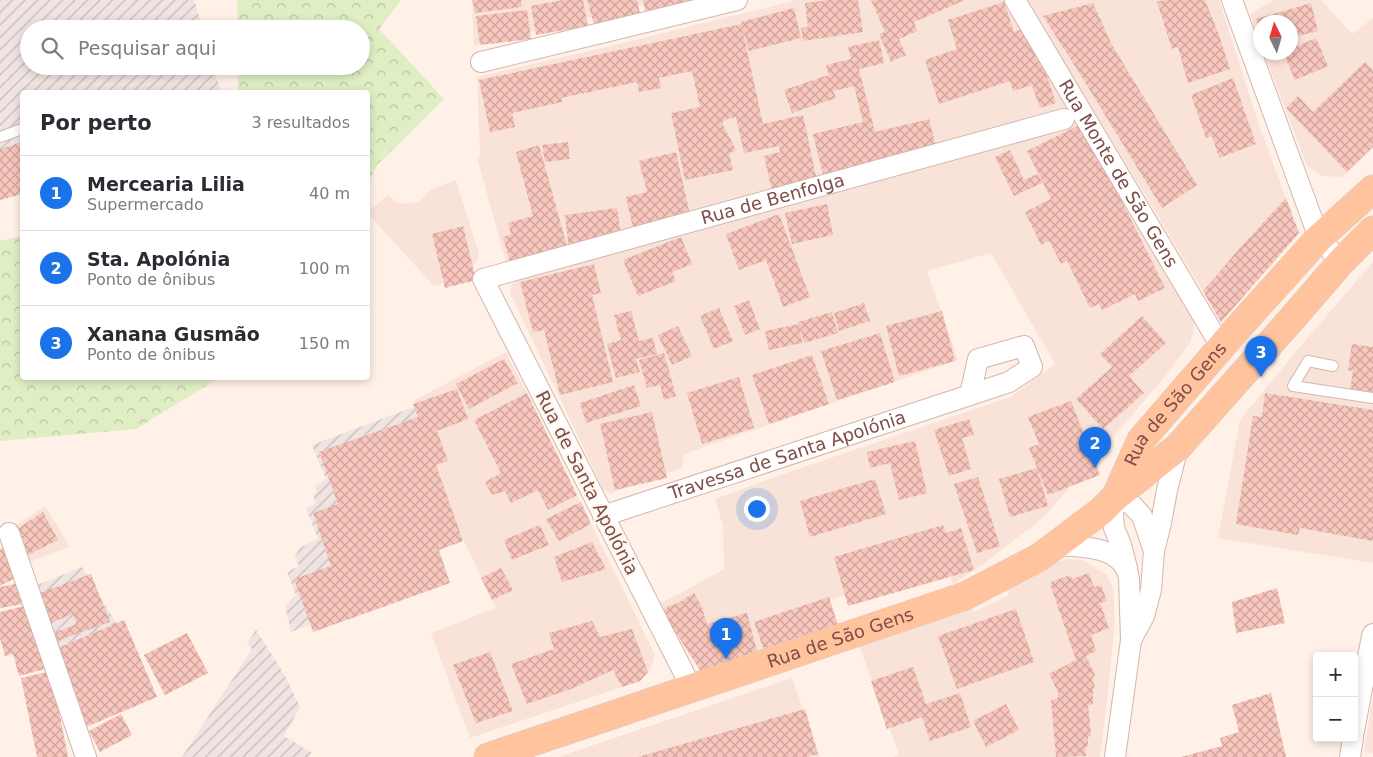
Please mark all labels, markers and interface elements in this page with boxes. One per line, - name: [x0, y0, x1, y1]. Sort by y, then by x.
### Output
- north arrow: [1253, 15, 1298, 60]
- search box: [20, 20, 370, 75]
- icon: search: [38, 34, 66, 62]
- text: Pesquisar aqui: [78, 37, 216, 59]
- street label: Rua Monte de São Gens: [1055, 76, 1183, 271]
- text: Por perto: [40, 111, 152, 135]
- text: 3 resultados: [251, 113, 350, 132]
- street label: Rua de Benfolga: [699, 169, 847, 228]
- text: Mercearia Lilia: [87, 173, 245, 195]
- text: 1: [50, 184, 62, 203]
- text: 40 m: [309, 184, 350, 203]
- text: Supermercado: [87, 195, 204, 214]
- text: Sta. Apolónia: [87, 248, 230, 270]
- text: 2: [50, 259, 62, 278]
- text: 100 m: [299, 259, 350, 278]
- text: Ponto de ônibus: [87, 270, 215, 289]
- text: Xanana Gusmão: [87, 323, 260, 345]
- text: 3: [50, 334, 62, 353]
- text: 150 m: [299, 334, 350, 353]
- pin: 3: [1245, 336, 1277, 377]
- street label: Rua de São Gens: [1120, 338, 1231, 469]
- text: Ponto de ônibus: [87, 345, 215, 364]
- street label: Rua de Santa Apolónia: [532, 387, 643, 578]
- street label: Travessa de Santa Apolónia: [665, 406, 908, 504]
- pin: 2: [1079, 427, 1111, 468]
- your location: [744, 496, 770, 522]
- street label: Rua de São Gens: [764, 603, 916, 672]
- pin: 1: [710, 618, 742, 659]
- map controls: [1313, 652, 1358, 742]
- button: +: [1313, 652, 1358, 697]
- button: −: [1313, 697, 1358, 742]

